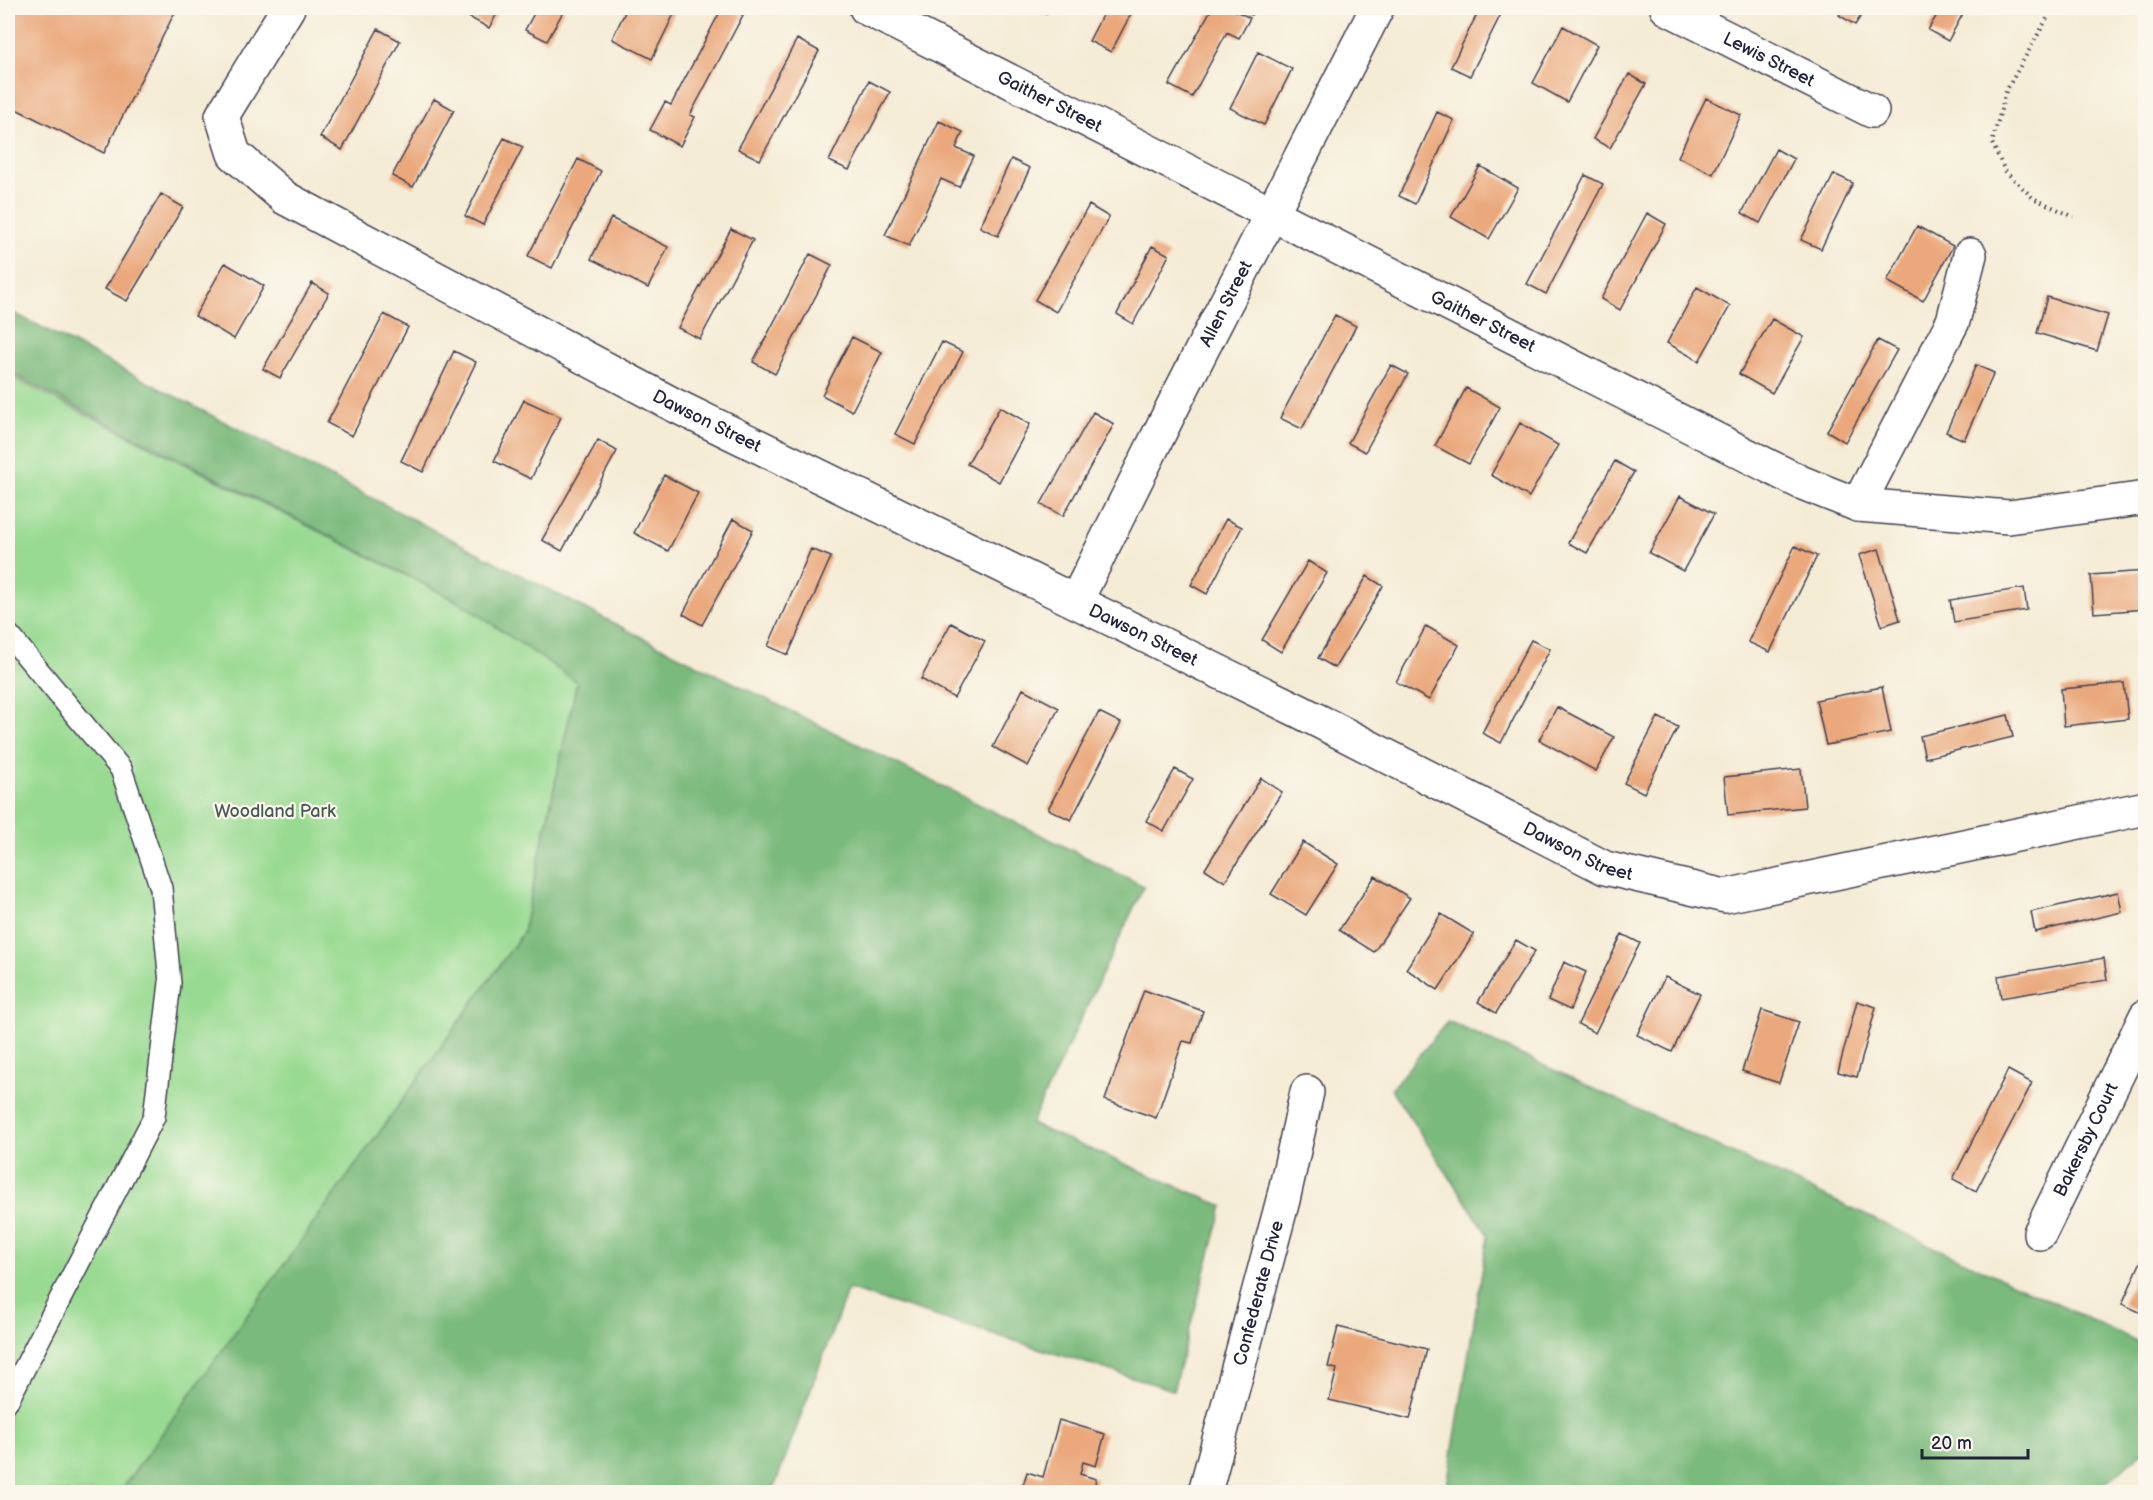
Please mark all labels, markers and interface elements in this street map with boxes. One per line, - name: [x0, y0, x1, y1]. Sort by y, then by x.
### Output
- street label: Lewis Street: [1720, 27, 1819, 91]
- street label: Gaither Street: [994, 66, 1106, 137]
- street label: Allen Street: [1195, 257, 1257, 350]
- street label: Gaither Street: [1427, 286, 1539, 357]
- street label: Dawson Street: [649, 385, 765, 457]
- street label: Dawson Street: [1086, 599, 1202, 670]
- park label: Woodland Park: [214, 801, 336, 822]
- street label: Dawson Street: [1520, 817, 1635, 885]
- street label: Bakersby Court: [2049, 1079, 2123, 1200]
- street label: Confederate Drive: [1229, 1218, 1288, 1368]
- scale bar: [1922, 1422, 2028, 1460]
- text: 20 m: [1931, 1433, 1972, 1454]

